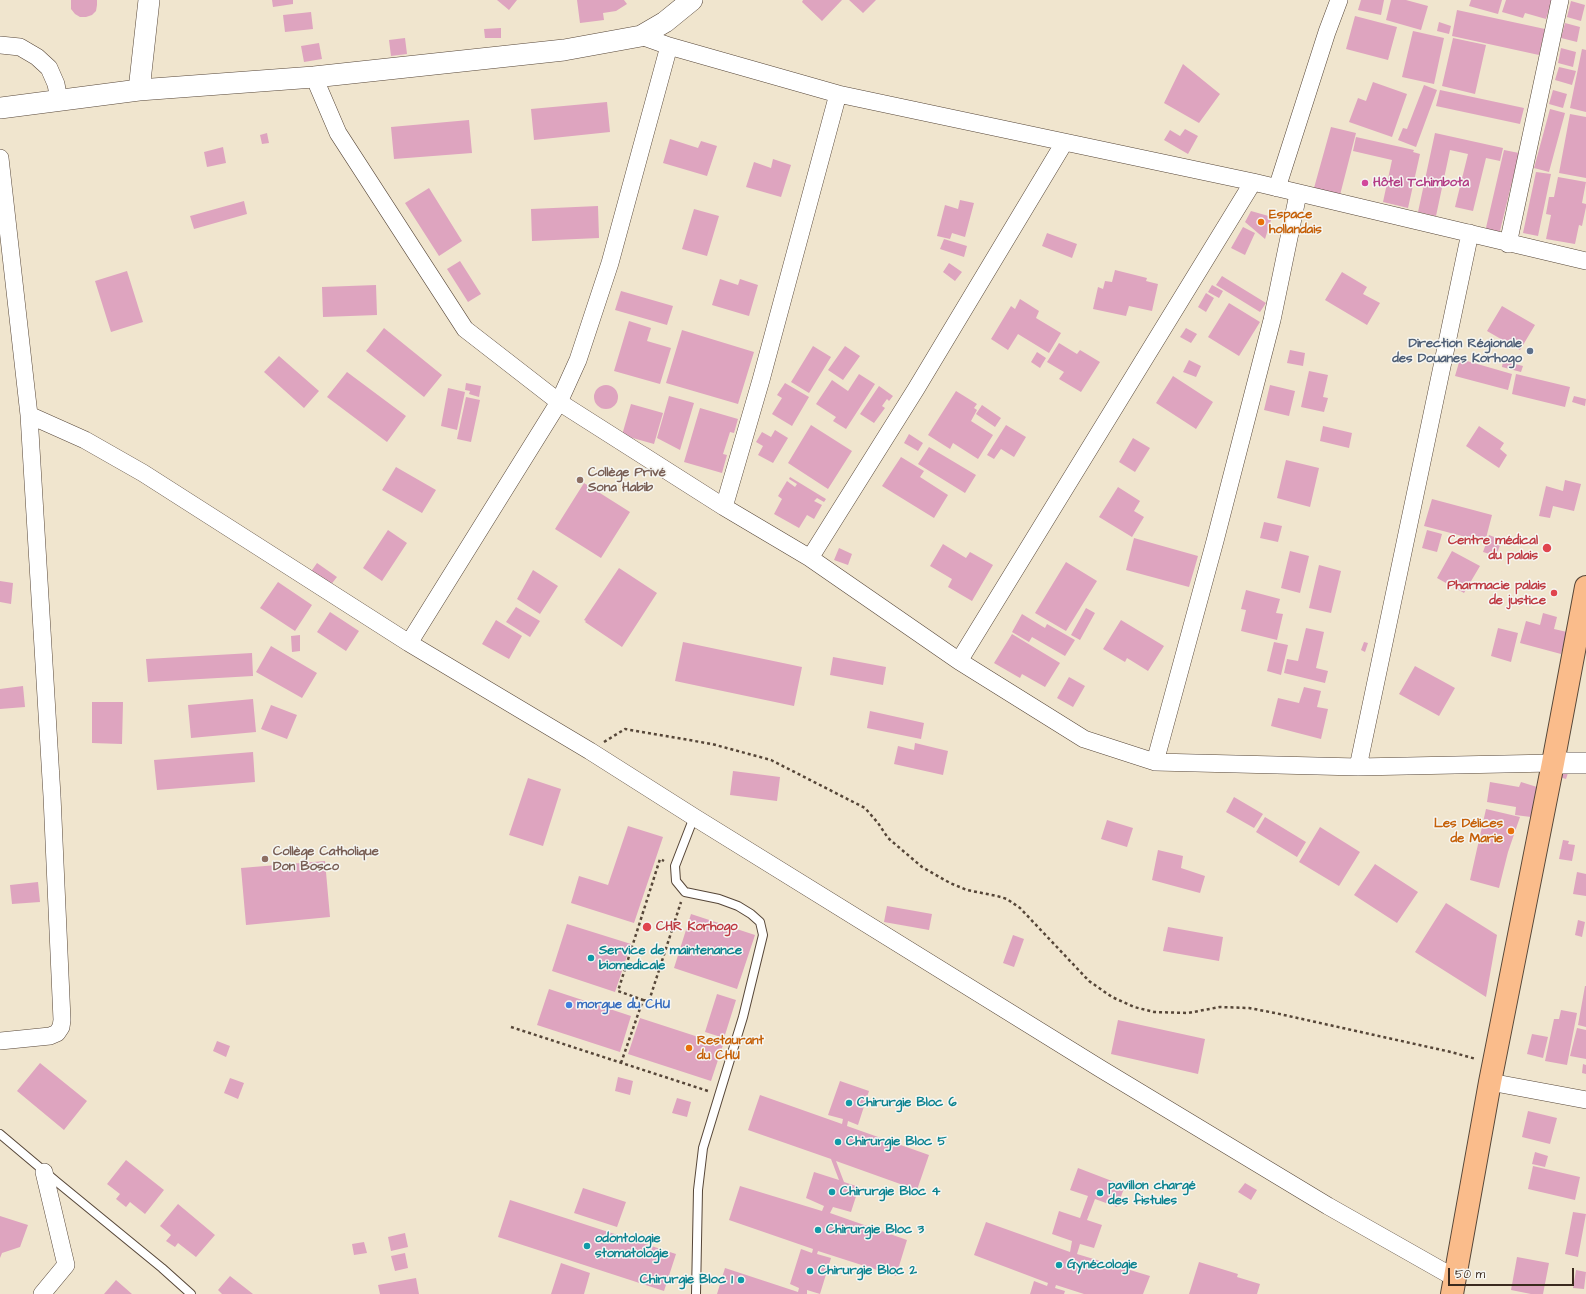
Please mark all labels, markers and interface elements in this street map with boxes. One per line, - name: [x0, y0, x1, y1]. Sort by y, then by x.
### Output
- place label: Hôtel Tchimbota: [1373, 175, 1469, 191]
- marker: Hôtel Tchimbota: [1360, 178, 1370, 188]
- place label: Espace hollandais: [1269, 207, 1322, 238]
- marker: Espace hollandais: [1256, 217, 1266, 227]
- place label: Direction Régionale des Douanes Korhogo: [1392, 336, 1522, 367]
- marker: Direction Régionale des Douanes Korhogo: [1525, 346, 1535, 356]
- place label: Collège Privé Sona Habib: [588, 465, 666, 496]
- marker: Collège Privé Sona Habib: [575, 475, 585, 485]
- place label: Centre médical du palais: [1448, 533, 1538, 564]
- marker: Centre médical du palais: [1541, 542, 1553, 554]
- place label: Pharmacie palais de justice: [1447, 578, 1546, 609]
- marker: Pharmacie palais de justice: [1549, 588, 1559, 598]
- place label: Les Délices de Marie: [1434, 816, 1503, 847]
- marker: Les Délices de Marie: [1506, 826, 1516, 836]
- place label: Collège Catholique Don Bosco: [273, 844, 379, 875]
- marker: Collège Catholique Don Bosco: [260, 854, 270, 864]
- place label: CHR Korhogo: [656, 919, 738, 935]
- marker: CHR Korhogo: [641, 921, 653, 933]
- place label: Service de maintenance biomedicale: [599, 943, 742, 974]
- marker: Service de maintenance biomedicale: [586, 953, 596, 963]
- place label: morgue du CHU: [577, 997, 670, 1013]
- marker: morgue du CHU: [564, 1000, 574, 1010]
- place label: Restaurant du CHU: [697, 1033, 764, 1064]
- marker: Restaurant du CHU: [684, 1043, 694, 1053]
- place label: Chirurgie Bloc 6: [857, 1095, 957, 1111]
- marker: Chirurgie Bloc 6: [844, 1098, 854, 1108]
- place label: Chirurgie Bloc 5: [846, 1134, 947, 1150]
- marker: Chirurgie Bloc 5: [833, 1137, 843, 1147]
- place label: pavillon chargé des fistules: [1108, 1178, 1196, 1209]
- place label: Chirurgie Bloc 4: [840, 1184, 940, 1200]
- marker: Chirurgie Bloc 4: [827, 1187, 837, 1197]
- marker: pavillon chargé des fistules: [1095, 1188, 1105, 1198]
- place label: Chirurgie Bloc 3: [826, 1222, 924, 1238]
- marker: Chirurgie Bloc 3: [813, 1225, 823, 1235]
- place label: odontologie stomatologie: [595, 1231, 668, 1262]
- marker: odontologie stomatologie: [582, 1241, 592, 1251]
- place label: Gynécologie: [1067, 1257, 1137, 1273]
- marker: Gynécologie: [1054, 1260, 1064, 1270]
- scale bar: [1450, 1260, 1576, 1286]
- place label: Chirurgie Bloc 2: [818, 1263, 917, 1279]
- marker: Chirurgie Bloc 2: [805, 1266, 815, 1276]
- text: 50 m: [1455, 1266, 1485, 1283]
- place label: Chirurgie Bloc 1: [640, 1272, 733, 1288]
- marker: Chirurgie Bloc 1: [736, 1275, 746, 1285]

